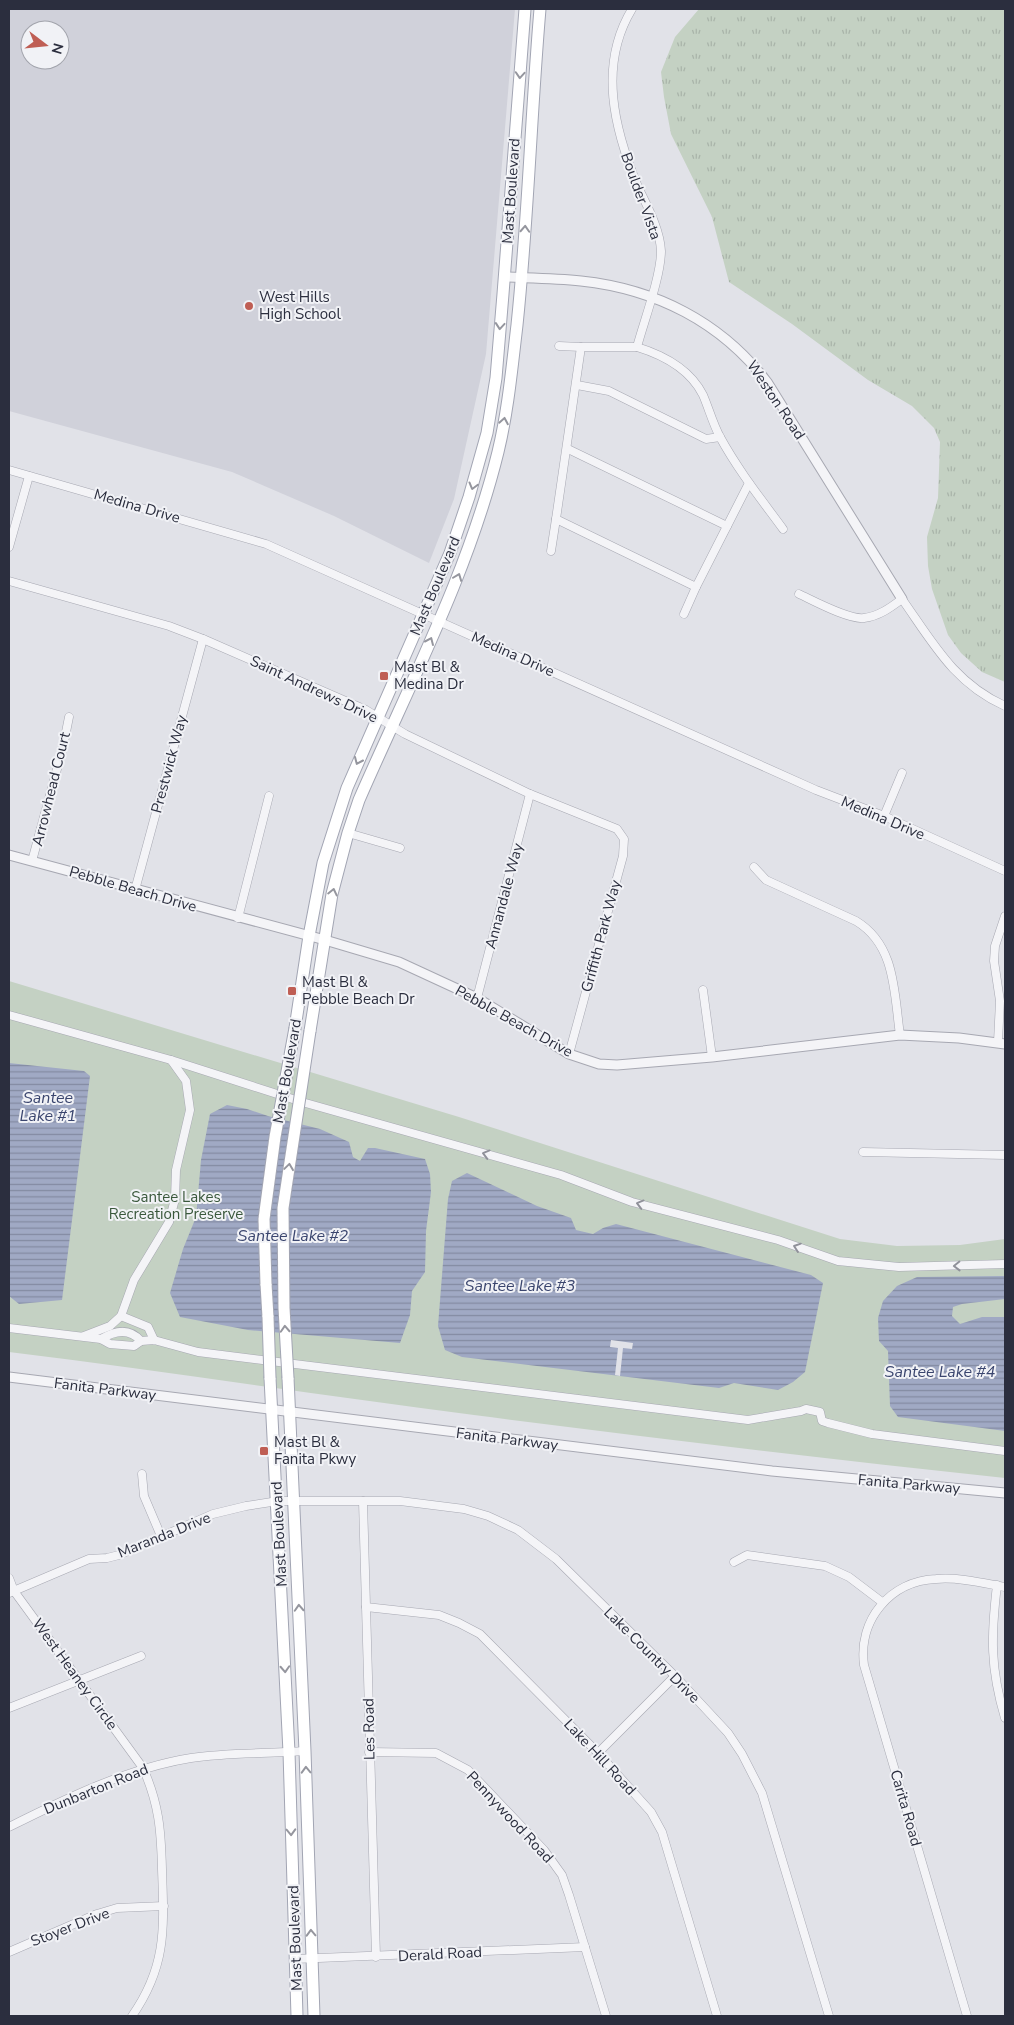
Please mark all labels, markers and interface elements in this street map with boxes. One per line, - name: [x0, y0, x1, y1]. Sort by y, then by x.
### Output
- north arrow: [20, 20, 70, 70]
- text: N: [46, 41, 68, 56]
- one-way arrow: [515, 71, 526, 79]
- street label: Mast Boulevard: [497, 138, 525, 244]
- street label: Boulder Vista: [616, 150, 666, 242]
- one-way arrow: [519, 225, 530, 233]
- place label: West Hills High School: [259, 287, 341, 324]
- marker: West Hills High School: [243, 300, 255, 312]
- one-way arrow: [495, 322, 506, 330]
- street label: Weston Road: [742, 356, 810, 444]
- one-way arrow: [498, 417, 508, 425]
- one-way arrow: [468, 481, 478, 489]
- street label: Medina Drive: [91, 484, 183, 528]
- street label: Mast Boulevard: [405, 533, 465, 639]
- one-way arrow: [452, 573, 462, 582]
- street label: Medina Drive: [468, 627, 558, 681]
- one-way arrow: [424, 637, 435, 646]
- street label: Saint Andrews Drive: [247, 651, 381, 727]
- place label: Mast Bl & Medina Dr: [394, 657, 464, 694]
- marker: Mast Bl & Medina Dr: [378, 670, 390, 682]
- street label: Prestwick Way: [146, 712, 192, 815]
- street label: Arrowhead Court: [27, 729, 75, 848]
- one-way arrow: [354, 756, 365, 765]
- street label: Medina Drive: [838, 791, 928, 845]
- street label: Annandale Way: [480, 841, 528, 951]
- street label: Pebble Beach Drive: [67, 861, 199, 917]
- street label: Griffith Park Way: [576, 877, 626, 994]
- one-way arrow: [327, 887, 338, 896]
- place label: Mast Bl & Pebble Beach Dr: [302, 972, 415, 1009]
- street label: Pebble Beach Drive: [452, 980, 577, 1062]
- marker: Mast Bl & Pebble Beach Dr: [286, 985, 298, 997]
- street label: Mast Boulevard: [268, 1017, 306, 1125]
- water label: Santee Lake #1: [20, 1087, 76, 1127]
- one-way arrow: [482, 1150, 490, 1160]
- one-way arrow: [283, 1163, 294, 1171]
- park label: Santee Lakes Recreation Preserve: [109, 1187, 243, 1224]
- one-way arrow: [636, 1200, 645, 1210]
- water label: Santee Lake #2: [238, 1225, 348, 1247]
- one-way arrow: [793, 1243, 802, 1253]
- one-way arrow: [952, 1261, 960, 1271]
- water label: Santee Lake #3: [465, 1275, 575, 1297]
- one-way arrow: [280, 1325, 291, 1333]
- water label: Santee Lake #4: [885, 1361, 995, 1383]
- street label: Fanita Parkway: [53, 1373, 157, 1405]
- street label: Fanita Parkway: [455, 1423, 559, 1455]
- place label: Mast Bl & Fanita Pkwy: [274, 1432, 357, 1469]
- marker: Mast Bl & Fanita Pkwy: [258, 1445, 270, 1457]
- street label: Fanita Parkway: [857, 1470, 961, 1498]
- street label: Mast Boulevard: [266, 1481, 292, 1587]
- street label: Maranda Drive: [115, 1507, 214, 1563]
- street label: Lake Country Drive: [600, 1603, 704, 1707]
- one-way arrow: [294, 1604, 304, 1612]
- street label: West Heaney Circle: [28, 1614, 122, 1734]
- one-way arrow: [280, 1665, 291, 1673]
- street label: Les Road: [358, 1698, 380, 1760]
- street label: Lake Hill Road: [559, 1714, 641, 1800]
- street label: Dunbarton Road: [41, 1759, 151, 1819]
- one-way arrow: [301, 1766, 311, 1774]
- street label: Pennywood Road: [462, 1767, 558, 1867]
- street label: Carita Road: [886, 1767, 926, 1849]
- one-way arrow: [286, 1828, 297, 1836]
- street label: Mast Boulevard: [283, 1885, 307, 1991]
- street label: Stoyer Drive: [28, 1903, 112, 1951]
- one-way arrow: [306, 1928, 316, 1936]
- street label: Derald Road: [397, 1942, 483, 1966]

